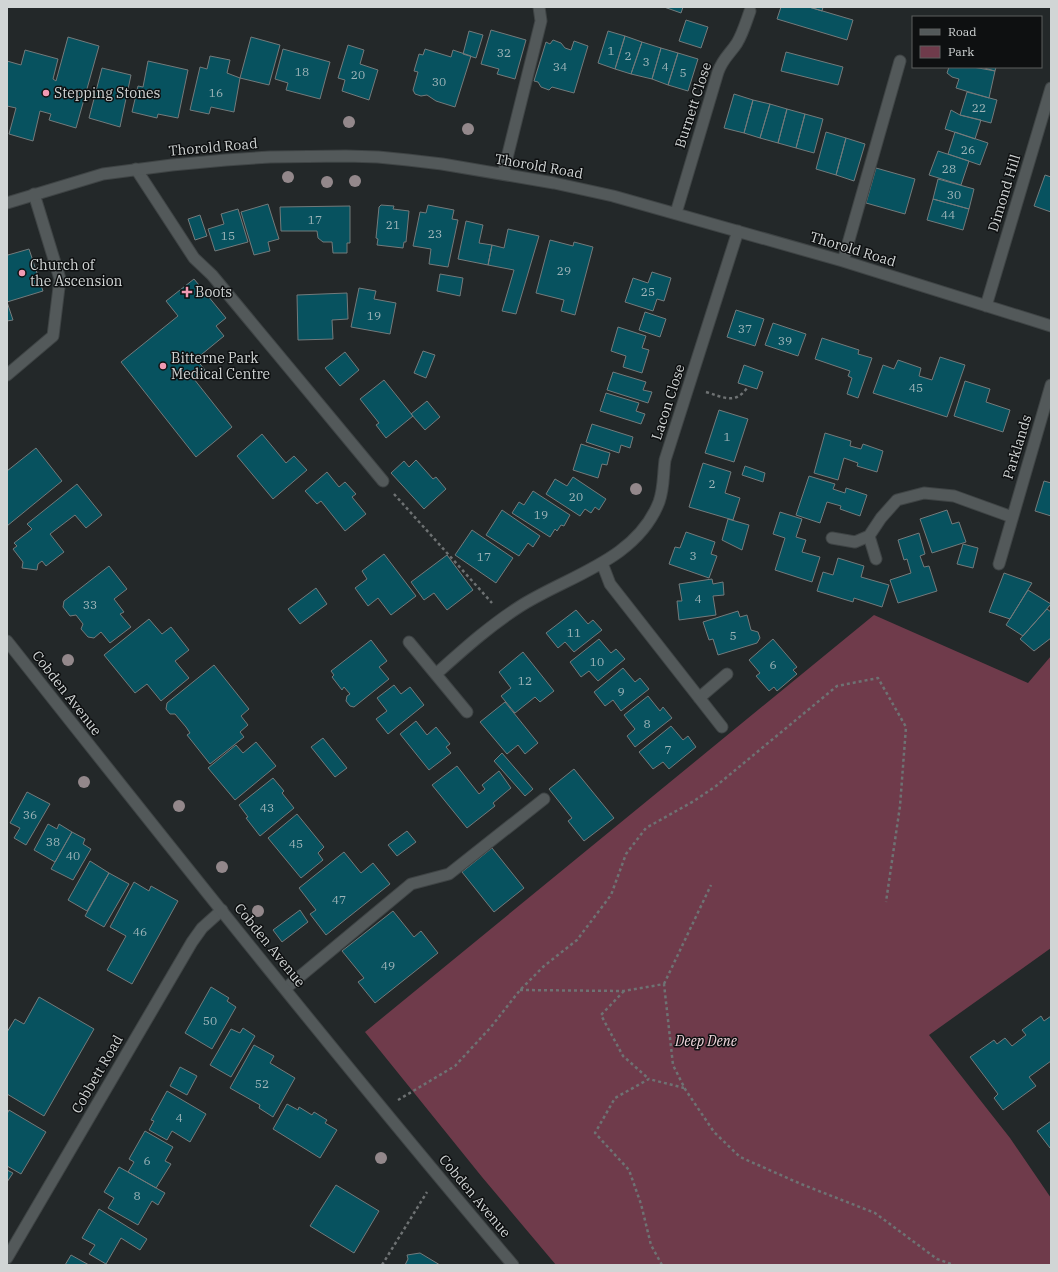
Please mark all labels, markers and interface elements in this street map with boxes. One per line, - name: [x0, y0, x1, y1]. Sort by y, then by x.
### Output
- legend: [912, 16, 1042, 68]
- text: Road: [948, 24, 977, 39]
- house number: 1: [607, 43, 615, 58]
- text: Park: [948, 44, 974, 59]
- house number: 32: [497, 45, 511, 60]
- house number: 2: [624, 48, 632, 63]
- house number: 3: [642, 54, 650, 69]
- house number: 34: [553, 59, 567, 74]
- house number: 4: [661, 59, 669, 74]
- street label: Burnett Close: [671, 60, 715, 150]
- house number: 18: [295, 64, 309, 79]
- house number: 5: [679, 65, 687, 80]
- house number: 20: [351, 67, 365, 82]
- house number: 30: [432, 74, 446, 89]
- place label: Stepping Stones: [54, 84, 161, 102]
- house number: 16: [209, 85, 223, 100]
- marker: Stepping Stones: [41, 88, 51, 98]
- house number: 22: [972, 100, 986, 115]
- street label: Thorold Road: [168, 134, 259, 160]
- house number: 26: [961, 142, 975, 157]
- street label: Thorold Road: [494, 149, 585, 183]
- street label: Dimond Hill: [984, 152, 1024, 234]
- house number: 28: [942, 161, 956, 176]
- house number: 30: [947, 187, 961, 202]
- house number: 44: [941, 207, 955, 222]
- house number: 17: [308, 212, 322, 227]
- house number: 21: [386, 217, 400, 232]
- house number: 23: [428, 226, 442, 241]
- street label: Thorold Road: [808, 227, 899, 271]
- house number: 15: [221, 228, 235, 243]
- place label: Church of the Ascension: [30, 256, 123, 290]
- house number: 29: [557, 263, 571, 278]
- marker: Church of the Ascension: [17, 268, 27, 278]
- place label: Boots: [195, 283, 232, 301]
- house number: 25: [641, 284, 655, 299]
- marker: Boots: [182, 287, 192, 297]
- house number: 19: [367, 308, 381, 323]
- house number: 37: [738, 321, 752, 336]
- house number: 39: [778, 333, 792, 348]
- place label: Bitterne Park Medical Centre: [171, 349, 270, 383]
- marker: Bitterne Park Medical Centre: [158, 361, 168, 371]
- street label: Lacon Close: [647, 362, 689, 442]
- house number: 45: [909, 380, 923, 395]
- street label: Parklands: [999, 412, 1035, 482]
- house number: 1: [723, 429, 731, 444]
- house number: 2: [708, 476, 716, 491]
- house number: 20: [569, 489, 583, 504]
- house number: 19: [534, 507, 548, 522]
- house number: 3: [689, 548, 697, 563]
- house number: 17: [477, 549, 491, 564]
- house number: 4: [694, 591, 702, 606]
- house number: 33: [83, 597, 97, 612]
- house number: 11: [567, 625, 581, 640]
- house number: 5: [729, 628, 737, 643]
- street label: Cobden Avenue: [28, 647, 106, 739]
- house number: 10: [590, 654, 604, 669]
- house number: 6: [769, 657, 777, 672]
- house number: 12: [518, 673, 532, 688]
- house number: 9: [617, 684, 625, 699]
- house number: 8: [643, 716, 651, 731]
- house number: 7: [664, 742, 672, 757]
- house number: 43: [260, 800, 274, 815]
- house number: 36: [23, 807, 37, 822]
- house number: 38: [46, 834, 60, 849]
- house number: 45: [289, 836, 303, 851]
- house number: 40: [66, 848, 80, 863]
- house number: 47: [332, 892, 346, 907]
- street label: Cobden Avenue: [231, 899, 309, 991]
- house number: 46: [133, 924, 147, 939]
- house number: 49: [381, 958, 395, 973]
- house number: 50: [203, 1013, 217, 1028]
- street label: Cobbett Road: [67, 1031, 127, 1116]
- park label: Deep Dene: [674, 1032, 738, 1050]
- house number: 52: [255, 1076, 269, 1091]
- house number: 4: [175, 1110, 183, 1125]
- street label: Cobden Avenue: [435, 1151, 515, 1241]
- house number: 6: [143, 1153, 151, 1168]
- house number: 8: [133, 1188, 141, 1203]

